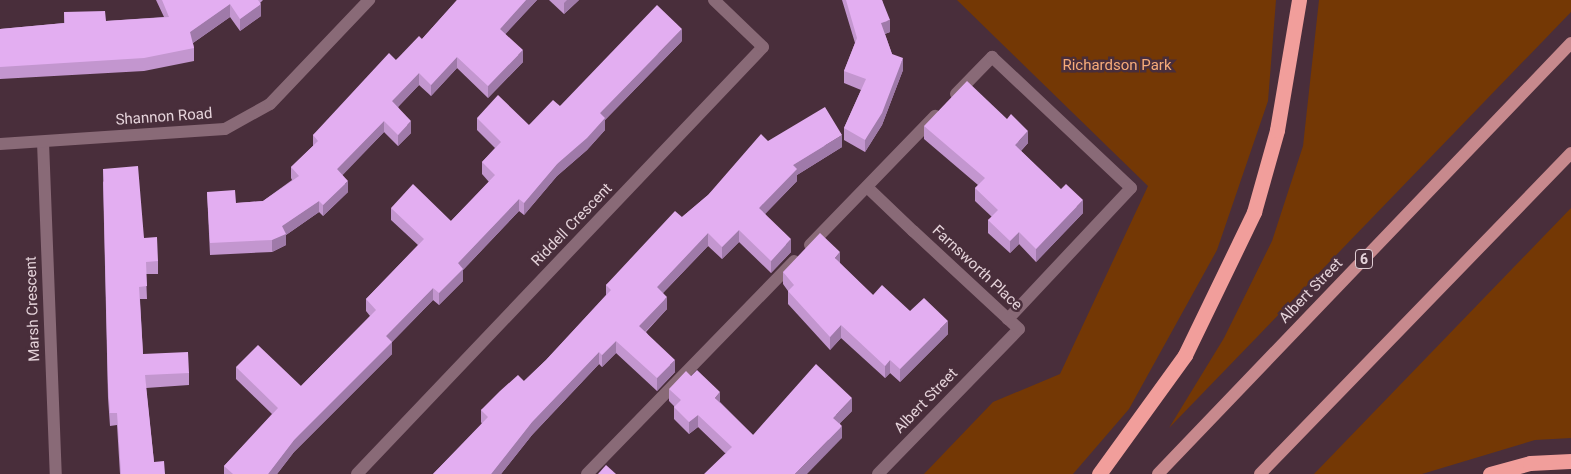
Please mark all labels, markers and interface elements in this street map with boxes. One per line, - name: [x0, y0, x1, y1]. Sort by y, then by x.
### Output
- park label: Richardson Park: [1062, 57, 1172, 75]
- street label: Shannon Road: [115, 105, 213, 129]
- street label: Riddell Crescent: [528, 180, 616, 270]
- street label: Farnsworth Place: [928, 222, 1026, 314]
- road number: 6: [1354, 248, 1374, 270]
- street label: Albert Street: [1276, 255, 1346, 327]
- street label: Marsh Crescent: [22, 256, 44, 362]
- street label: Albert Street: [891, 365, 961, 437]

